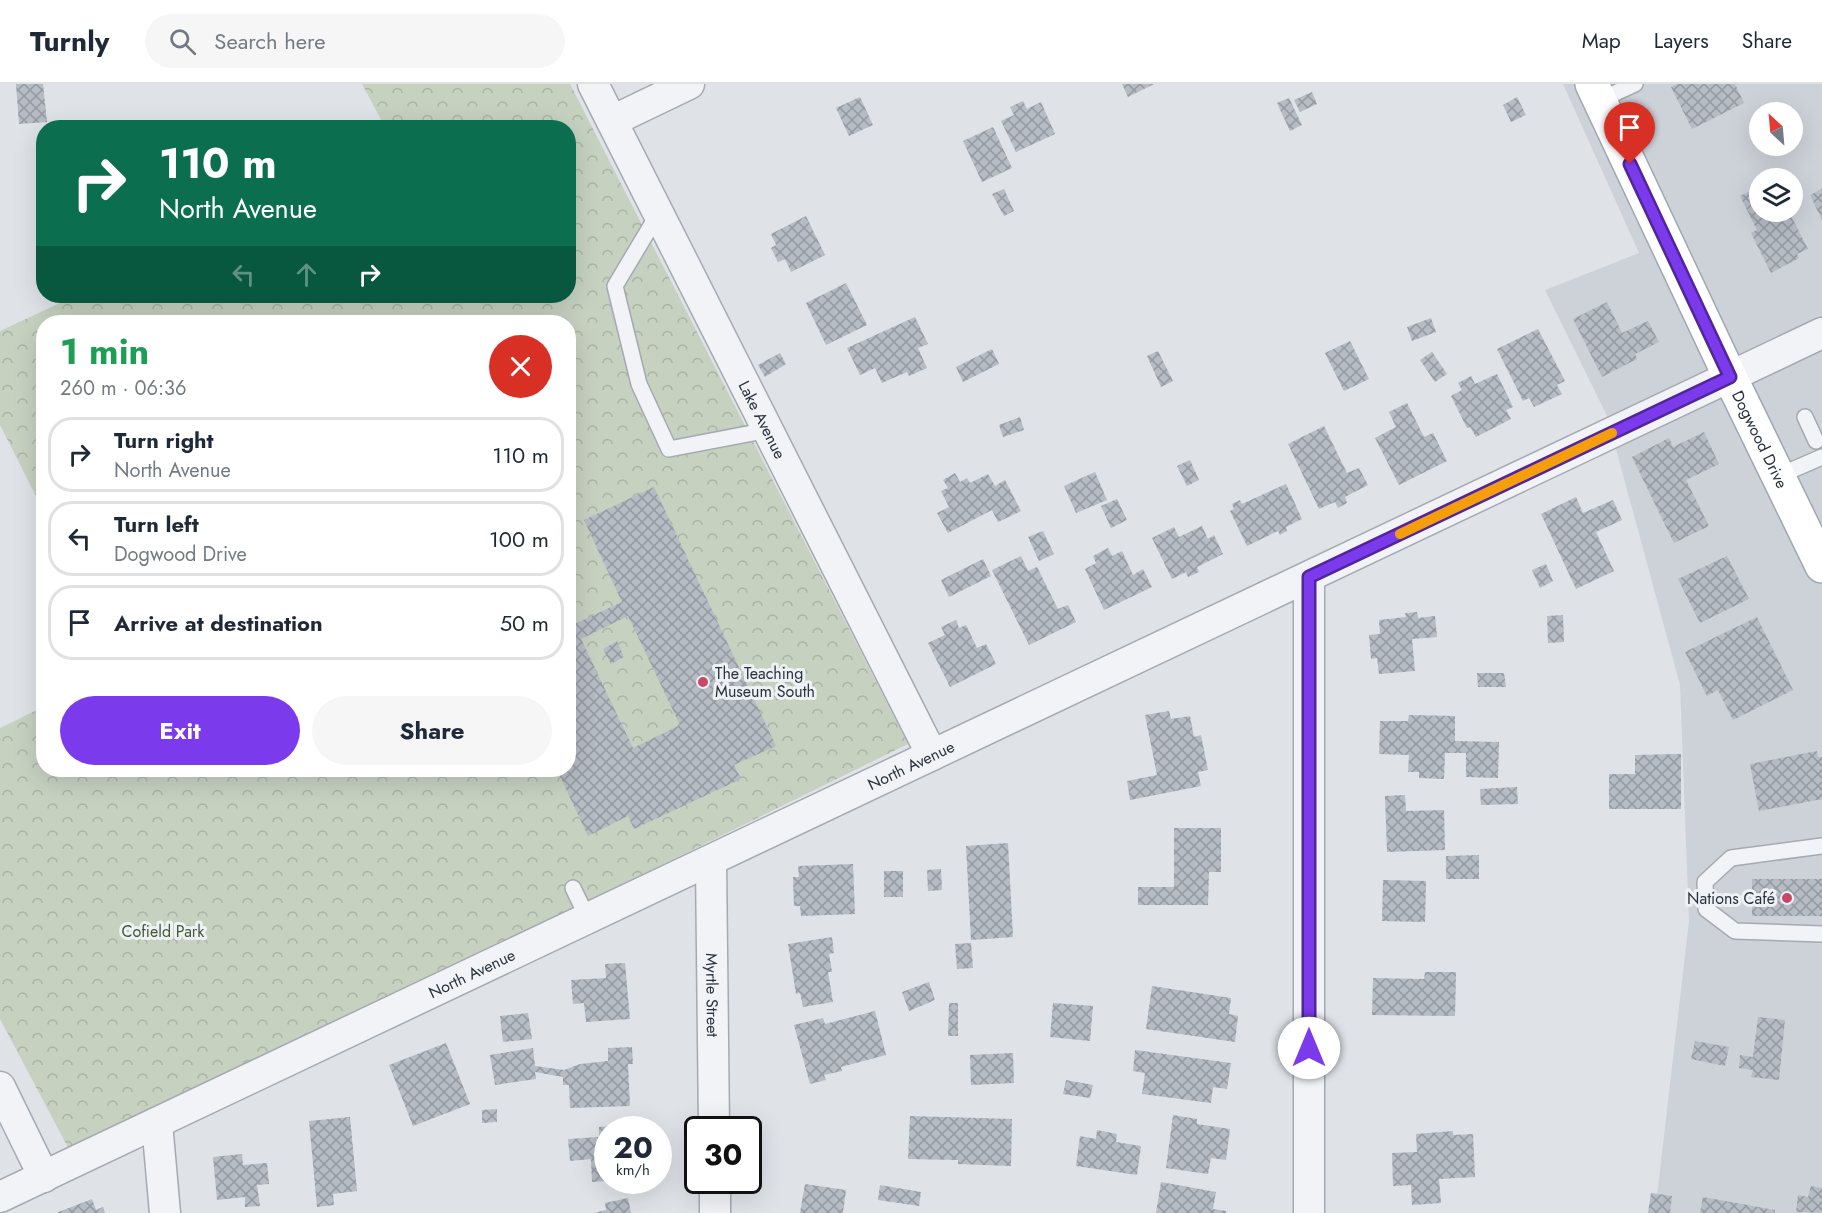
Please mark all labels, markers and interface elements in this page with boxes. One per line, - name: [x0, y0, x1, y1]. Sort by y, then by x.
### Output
- search box: [145, 14, 565, 68]
- text: Turnly: [30, 21, 109, 62]
- icon: search: [166, 25, 199, 58]
- text: Search here: [214, 25, 326, 57]
- text: Map: [1582, 26, 1621, 56]
- text: Layers: [1654, 26, 1709, 56]
- text: Share: [1742, 26, 1792, 56]
- pin: [1604, 102, 1655, 164]
- north arrow: [1749, 102, 1803, 156]
- map controls: [1749, 102, 1803, 222]
- icon: arrive: [1613, 111, 1646, 144]
- text: 110 m: [159, 133, 277, 194]
- icon: right: [60, 144, 138, 222]
- button: layers: [1749, 168, 1803, 222]
- text: North Avenue: [159, 189, 317, 228]
- icon: left: [227, 258, 260, 291]
- icon: ahead: [290, 258, 323, 291]
- icon: right: [353, 258, 386, 291]
- text: 1 min: [60, 325, 149, 377]
- button: close: [489, 335, 552, 398]
- text: 260 m · 06:36: [60, 374, 186, 403]
- street label: Lake Avenue: [733, 377, 792, 463]
- street label: Dogwood Drive: [1727, 386, 1794, 492]
- text: Turn right: [114, 424, 214, 456]
- icon: right: [63, 438, 96, 471]
- text: 110 m: [492, 439, 549, 471]
- text: North Avenue: [114, 456, 231, 485]
- text: Turn left: [114, 508, 199, 540]
- icon: left: [63, 522, 96, 555]
- text: 100 m: [489, 523, 549, 555]
- text: Dogwood Drive: [114, 540, 247, 569]
- icon: arrive: [63, 606, 96, 639]
- text: Arrive at destination: [114, 607, 323, 639]
- text: 50 m: [500, 607, 549, 639]
- place label: The Teaching Museum South: [715, 662, 815, 703]
- marker: The Teaching Museum South: [696, 675, 710, 689]
- button: Exit: [60, 696, 300, 765]
- button: Share: [312, 696, 552, 765]
- street label: North Avenue: [864, 735, 958, 796]
- place label: Nations Café: [1687, 887, 1775, 910]
- marker: Nations Café: [1780, 891, 1794, 905]
- park label: Cofield Park: [122, 920, 205, 943]
- street label: North Avenue: [424, 943, 519, 1004]
- street label: Myrtle Street: [701, 953, 724, 1037]
- position arrow: [1277, 1016, 1341, 1080]
- speed limit sign: 30: [684, 1116, 762, 1194]
- text: 20: [613, 1126, 653, 1169]
- text: km/h: [616, 1159, 650, 1181]

